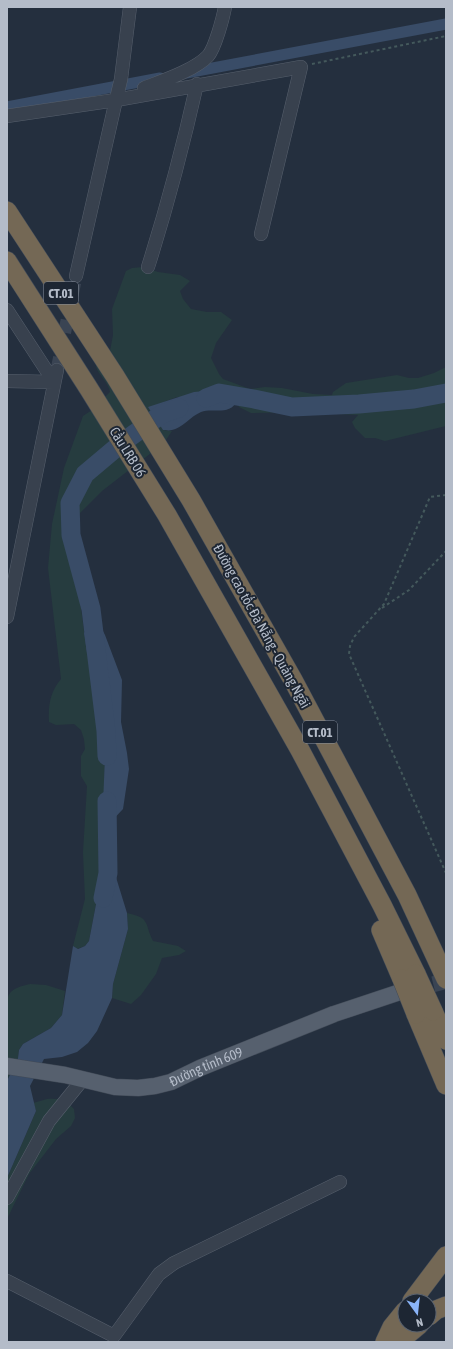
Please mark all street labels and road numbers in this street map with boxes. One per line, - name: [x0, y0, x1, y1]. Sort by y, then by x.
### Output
- road number: CT.01: [44, 282, 78, 304]
- street label: Cầu LRB 06: [106, 424, 151, 480]
- street label: Đường cao tốc Đà Nẵng - Quảng Ngãi: [210, 541, 315, 711]
- road number: CT.01: [303, 721, 337, 743]
- street label: Đường tỉnh 609: [167, 1044, 245, 1090]

